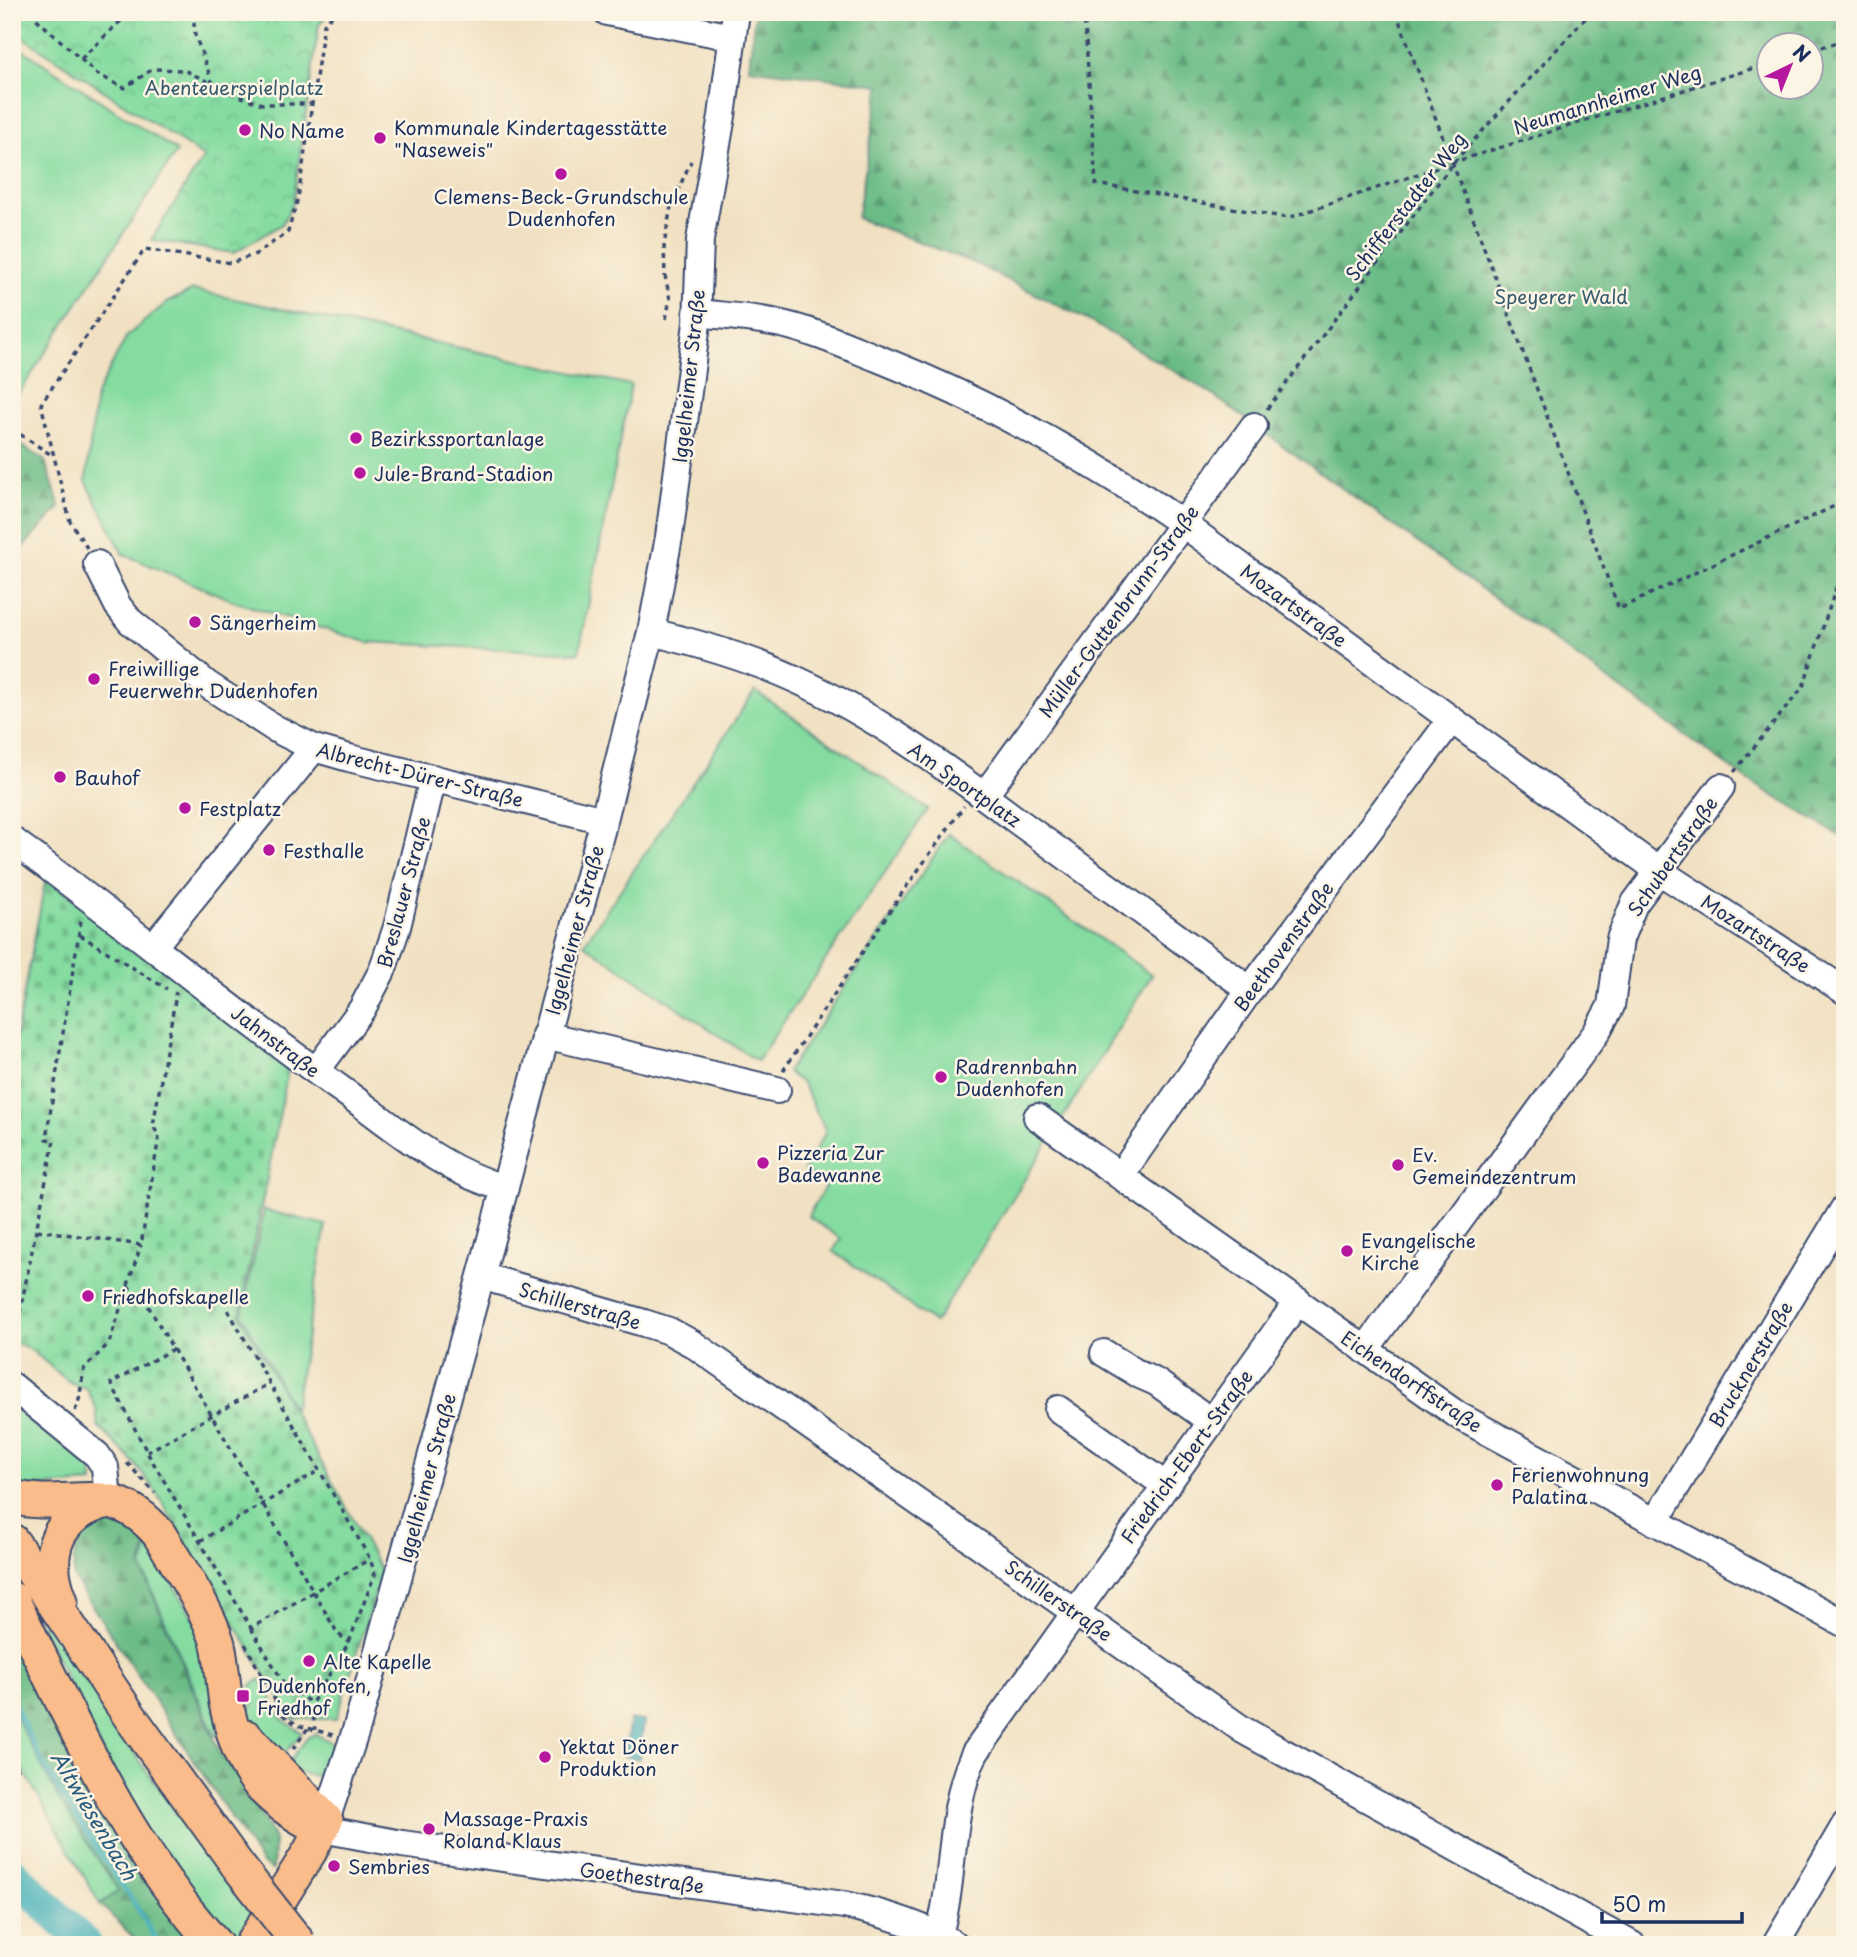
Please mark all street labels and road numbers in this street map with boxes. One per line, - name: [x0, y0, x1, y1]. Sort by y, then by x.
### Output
- street label: Neumannheimer Weg: [1510, 57, 1704, 141]
- street label: Schifferstadter Weg: [1338, 126, 1472, 286]
- street label: Iggelheimer Straße: [665, 288, 711, 464]
- street label: Müller-Guttenbrunn-Straße: [1031, 499, 1205, 723]
- street label: Mozartstraße: [1235, 557, 1353, 653]
- street label: Albrecht-Dürer-Straße: [314, 735, 526, 813]
- street label: Am Sportplatz: [903, 735, 1027, 833]
- street label: Schubertstraße: [1620, 790, 1724, 922]
- street label: Breslauer Straße: [369, 813, 437, 971]
- street label: Iggelheimer Straße: [538, 842, 610, 1018]
- street label: Beethovenstraße: [1226, 876, 1340, 1016]
- street label: Mozartstraße: [1696, 887, 1816, 979]
- street label: Jahnstraße: [226, 998, 326, 1084]
- street label: Schillerstraße: [516, 1274, 644, 1336]
- street label: Brucknerstraße: [1701, 1296, 1799, 1432]
- street label: Eichendorffstraße: [1336, 1323, 1488, 1439]
- street label: Friedrich-Ebert-Straße: [1113, 1363, 1259, 1549]
- street label: Iggelheimer Straße: [390, 1390, 462, 1566]
- street label: Schillerstraße: [1000, 1553, 1118, 1647]
- street label: Goethestraße: [578, 1854, 706, 1900]

